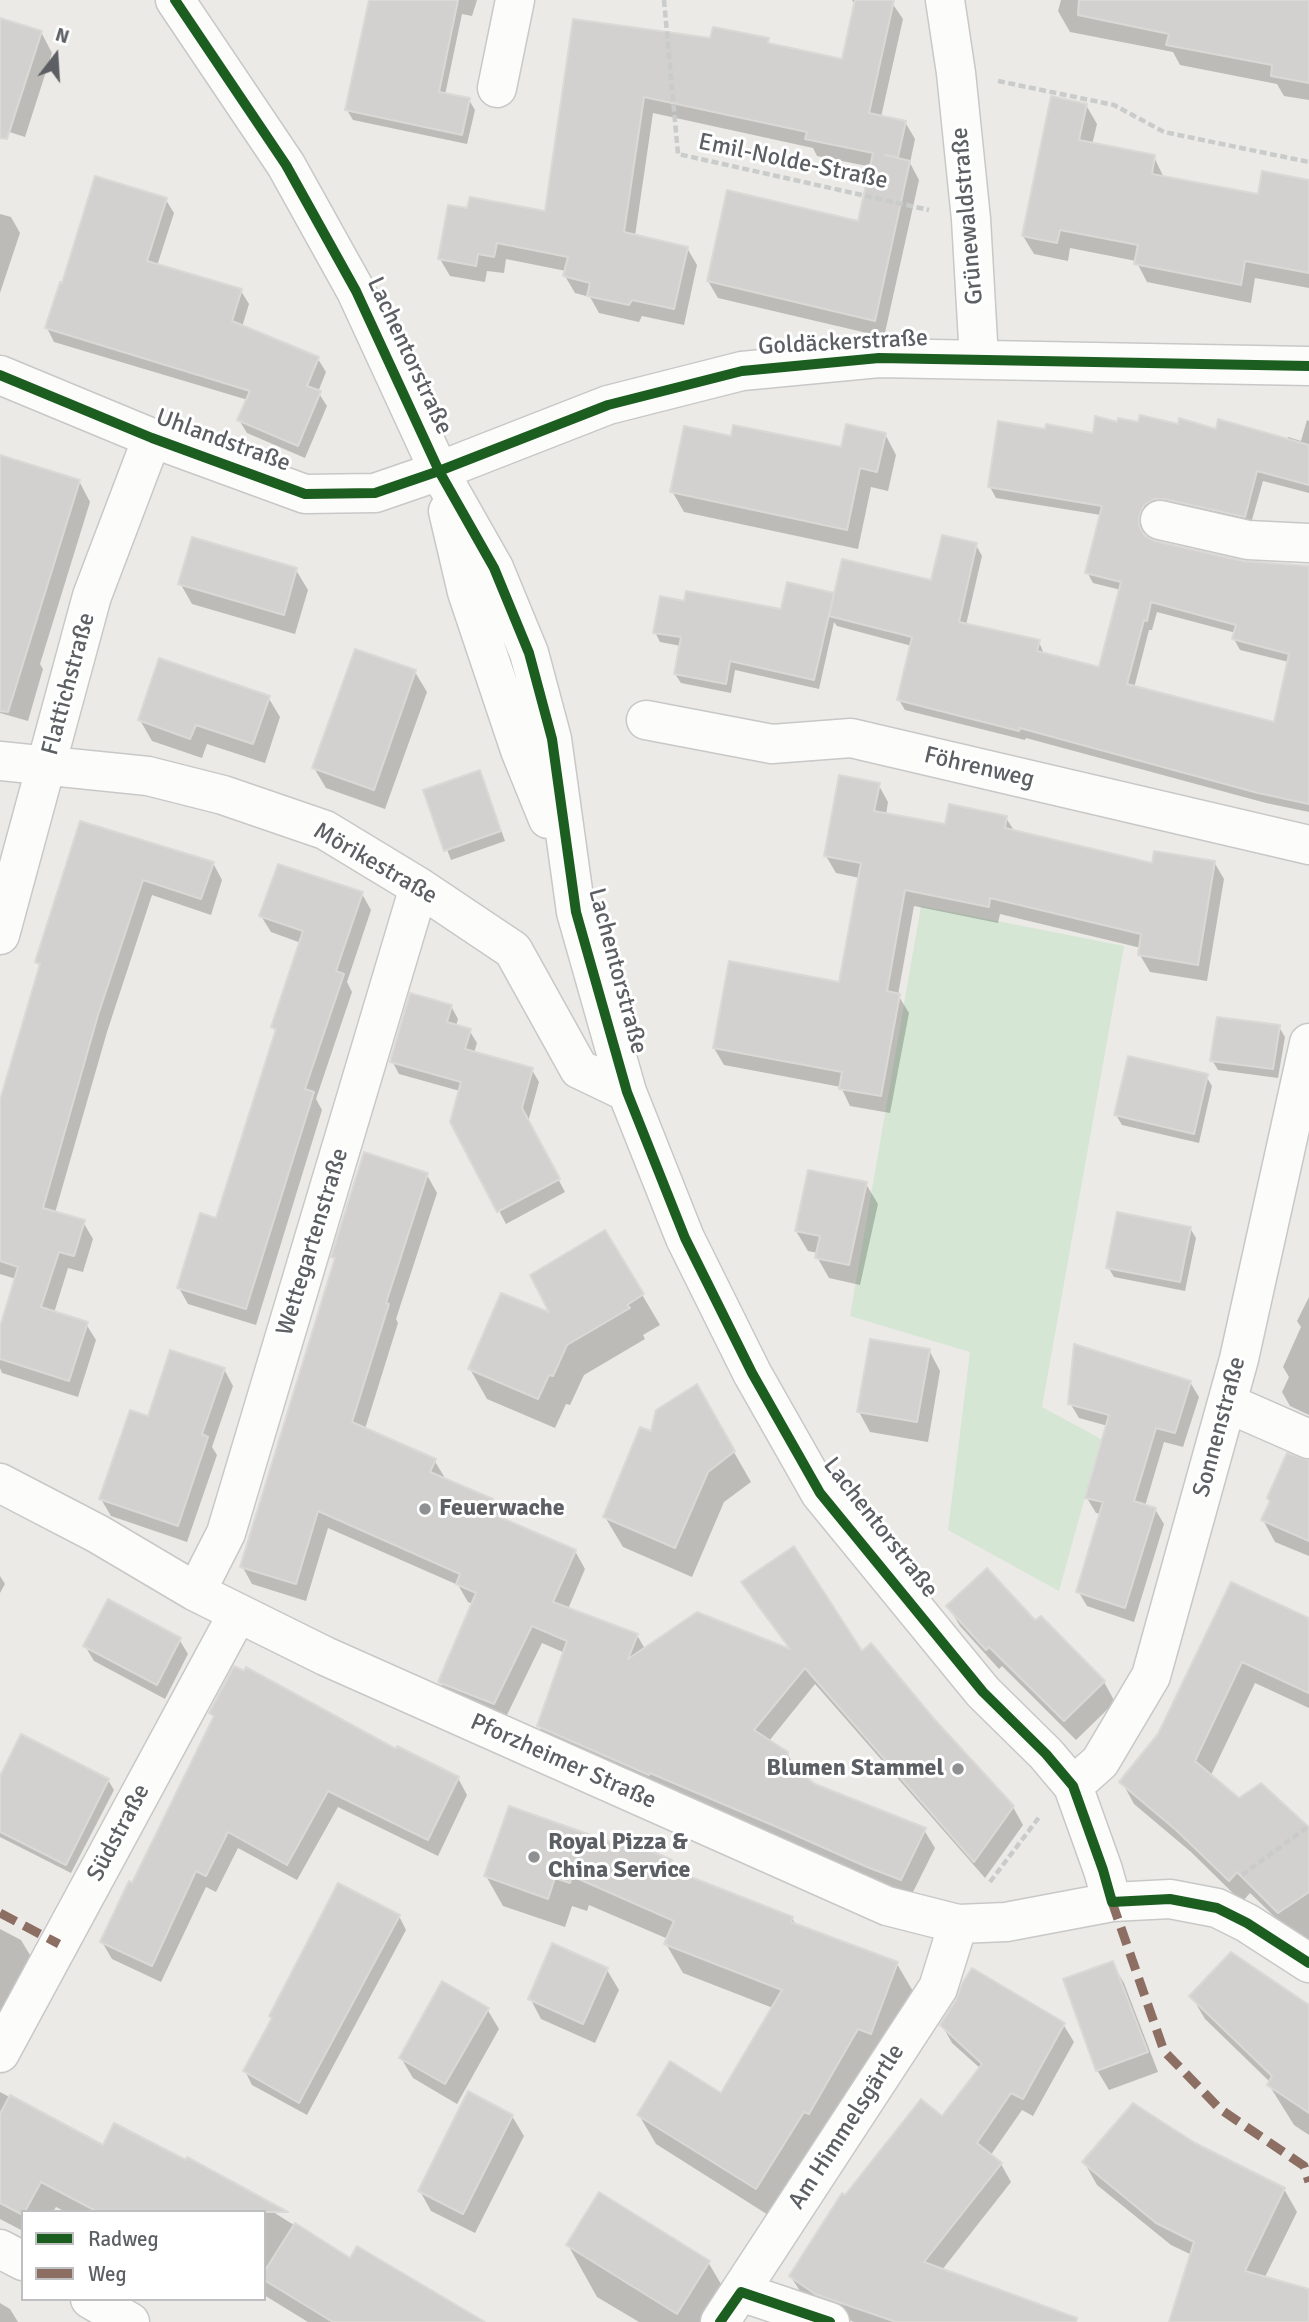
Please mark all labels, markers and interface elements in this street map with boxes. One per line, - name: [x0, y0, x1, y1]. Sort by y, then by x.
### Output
- north arrow: [21, 21, 91, 91]
- text: N: [52, 23, 72, 49]
- street label: Grünewaldstraße: [946, 126, 990, 306]
- street label: Emil-Nolde-Straße: [696, 128, 890, 196]
- street label: Lachentorstraße: [360, 273, 458, 439]
- street label: Goldäckerstraße: [757, 324, 929, 362]
- street label: Uhlandstraße: [152, 403, 294, 479]
- street label: Flattichstraße: [36, 610, 102, 758]
- street label: Föhrenweg: [921, 741, 1037, 795]
- street label: Mörikestraße: [308, 817, 442, 911]
- street label: Lachentorstraße: [581, 885, 653, 1057]
- street label: Wettegartenstraße: [271, 1145, 355, 1339]
- street label: Sonnenstraße: [1187, 1354, 1253, 1500]
- street label: Lachentorstraße: [816, 1452, 944, 1604]
- place label: Feuerwache: [439, 1495, 565, 1523]
- marker: Feuerwache: [417, 1501, 433, 1517]
- street label: Pforzheimer Straße: [466, 1708, 660, 1816]
- place label: Blumen Stammel: [766, 1755, 944, 1783]
- marker: Blumen Stammel: [950, 1761, 966, 1777]
- street label: Südstraße: [81, 1779, 157, 1887]
- place label: Royal Pizza & China Service: [548, 1829, 690, 1885]
- marker: Royal Pizza & China Service: [526, 1849, 542, 1865]
- street label: Am Himmelsgärtle: [783, 2039, 911, 2215]
- legend: [21, 2210, 266, 2301]
- text: Radweg: [88, 2226, 159, 2252]
- text: Weg: [88, 2261, 127, 2287]

